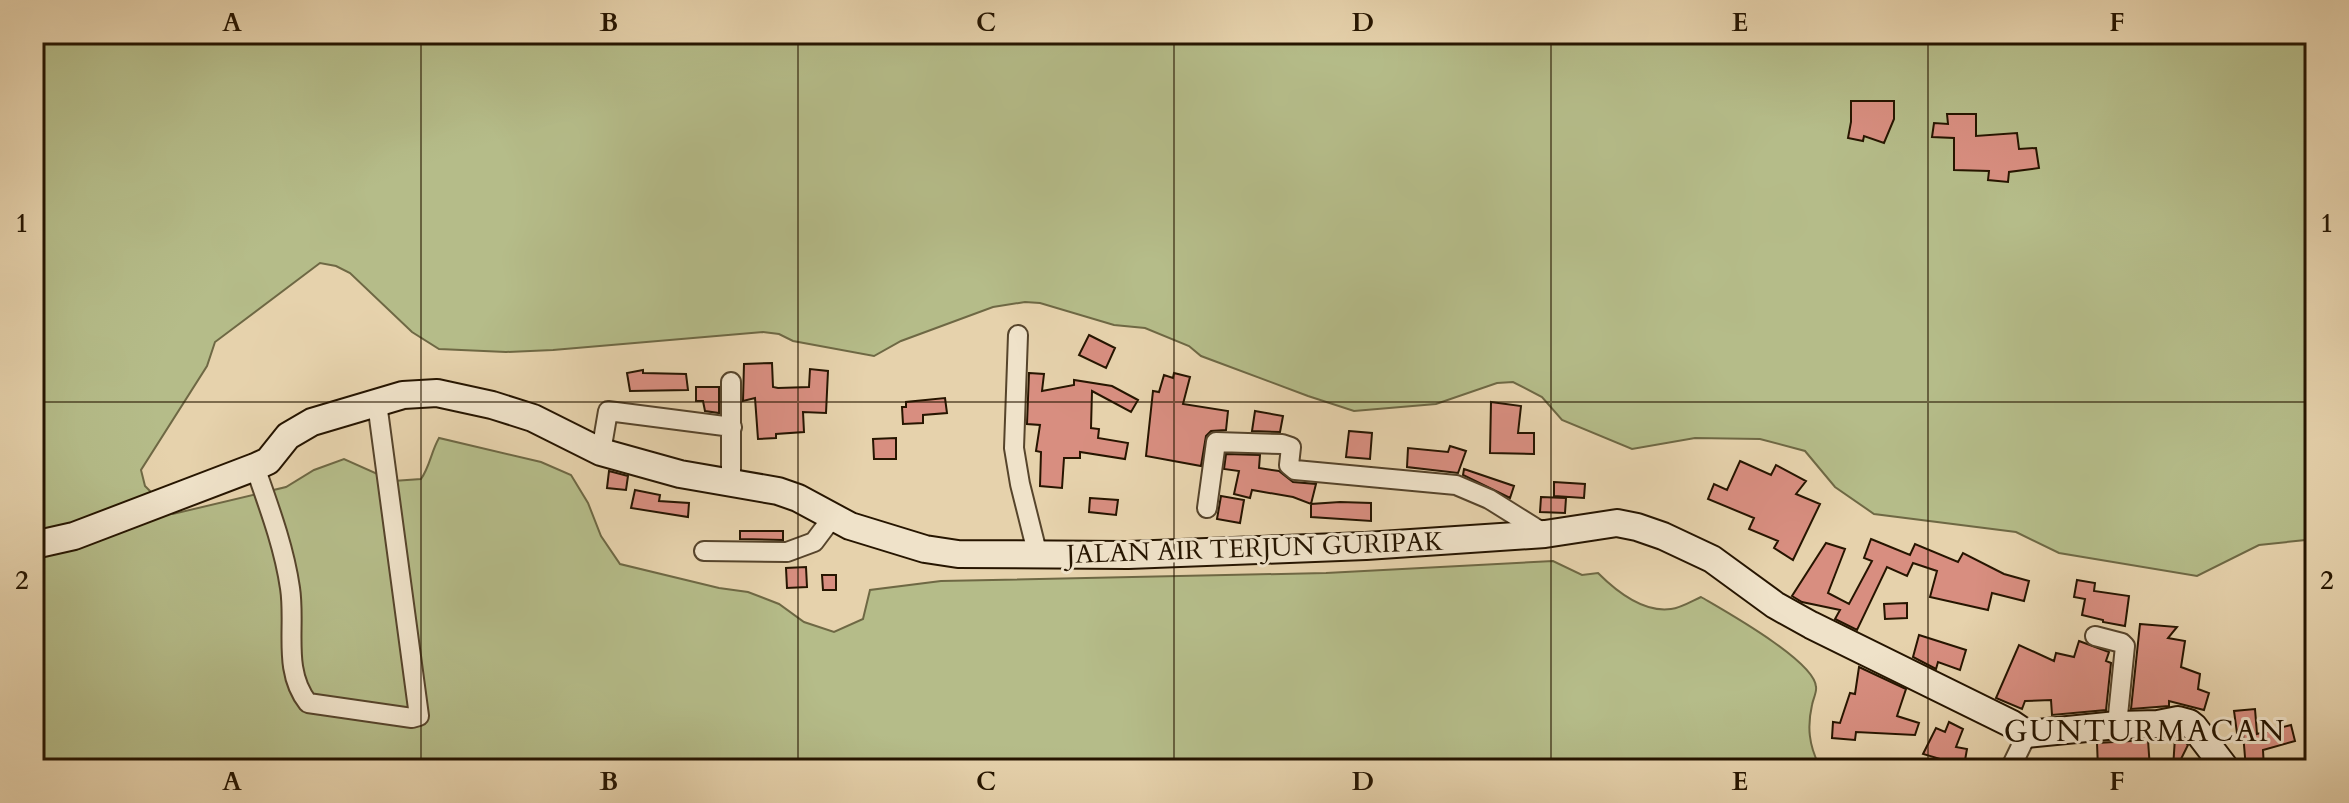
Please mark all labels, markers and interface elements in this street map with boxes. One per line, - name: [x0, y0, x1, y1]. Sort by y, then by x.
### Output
- text: A: [222, 5, 242, 40]
- text: B: [600, 5, 618, 40]
- text: C: [976, 5, 996, 40]
- text: D: [1352, 5, 1374, 40]
- text: E: [1732, 5, 1748, 40]
- text: F: [2109, 5, 2125, 40]
- text: 1: [15, 206, 29, 241]
- text: 1: [2320, 206, 2334, 241]
- street label: JALAN AIR TERJUN GURIPAK: [1062, 524, 1445, 572]
- text: 2: [15, 563, 29, 598]
- text: 2: [2320, 563, 2334, 598]
- district label: GUNTURMACAN: [2004, 711, 2286, 752]
- text: A: [222, 764, 242, 799]
- text: B: [600, 764, 618, 799]
- text: C: [976, 764, 996, 799]
- text: D: [1352, 764, 1374, 799]
- text: E: [1732, 764, 1748, 799]
- text: F: [2109, 764, 2125, 799]

